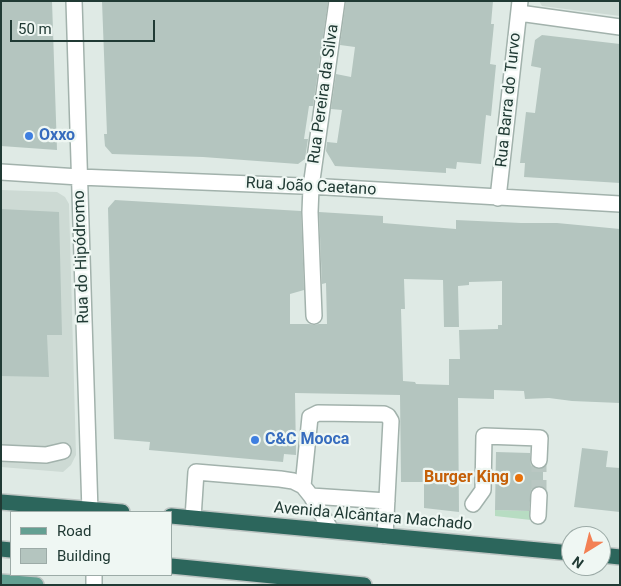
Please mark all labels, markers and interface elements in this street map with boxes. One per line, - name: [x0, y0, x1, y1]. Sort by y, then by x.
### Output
- scale bar: [12, 10, 158, 42]
- text: 50 m: [18, 20, 52, 38]
- street label: Rua Pereira da Silva: [305, 23, 343, 165]
- street label: Rua Barra do Turvo: [492, 32, 526, 168]
- place label: Oxxo: [39, 126, 75, 146]
- marker: Oxxo: [23, 130, 35, 142]
- street label: Rua João Caetano: [245, 174, 377, 200]
- street label: Rua do Hipódromo: [70, 190, 94, 324]
- place label: C&C Mooca: [265, 430, 349, 450]
- marker: C&C Mooca: [249, 434, 261, 446]
- place label: Burger King: [424, 468, 509, 488]
- marker: Burger King: [513, 472, 525, 484]
- street label: Avenida Alcântara Machado: [273, 499, 473, 535]
- legend: [10, 511, 172, 576]
- text: Road: [57, 522, 91, 540]
- north arrow: [561, 526, 611, 576]
- text: Building: [57, 547, 111, 565]
- text: N: [569, 553, 586, 572]

